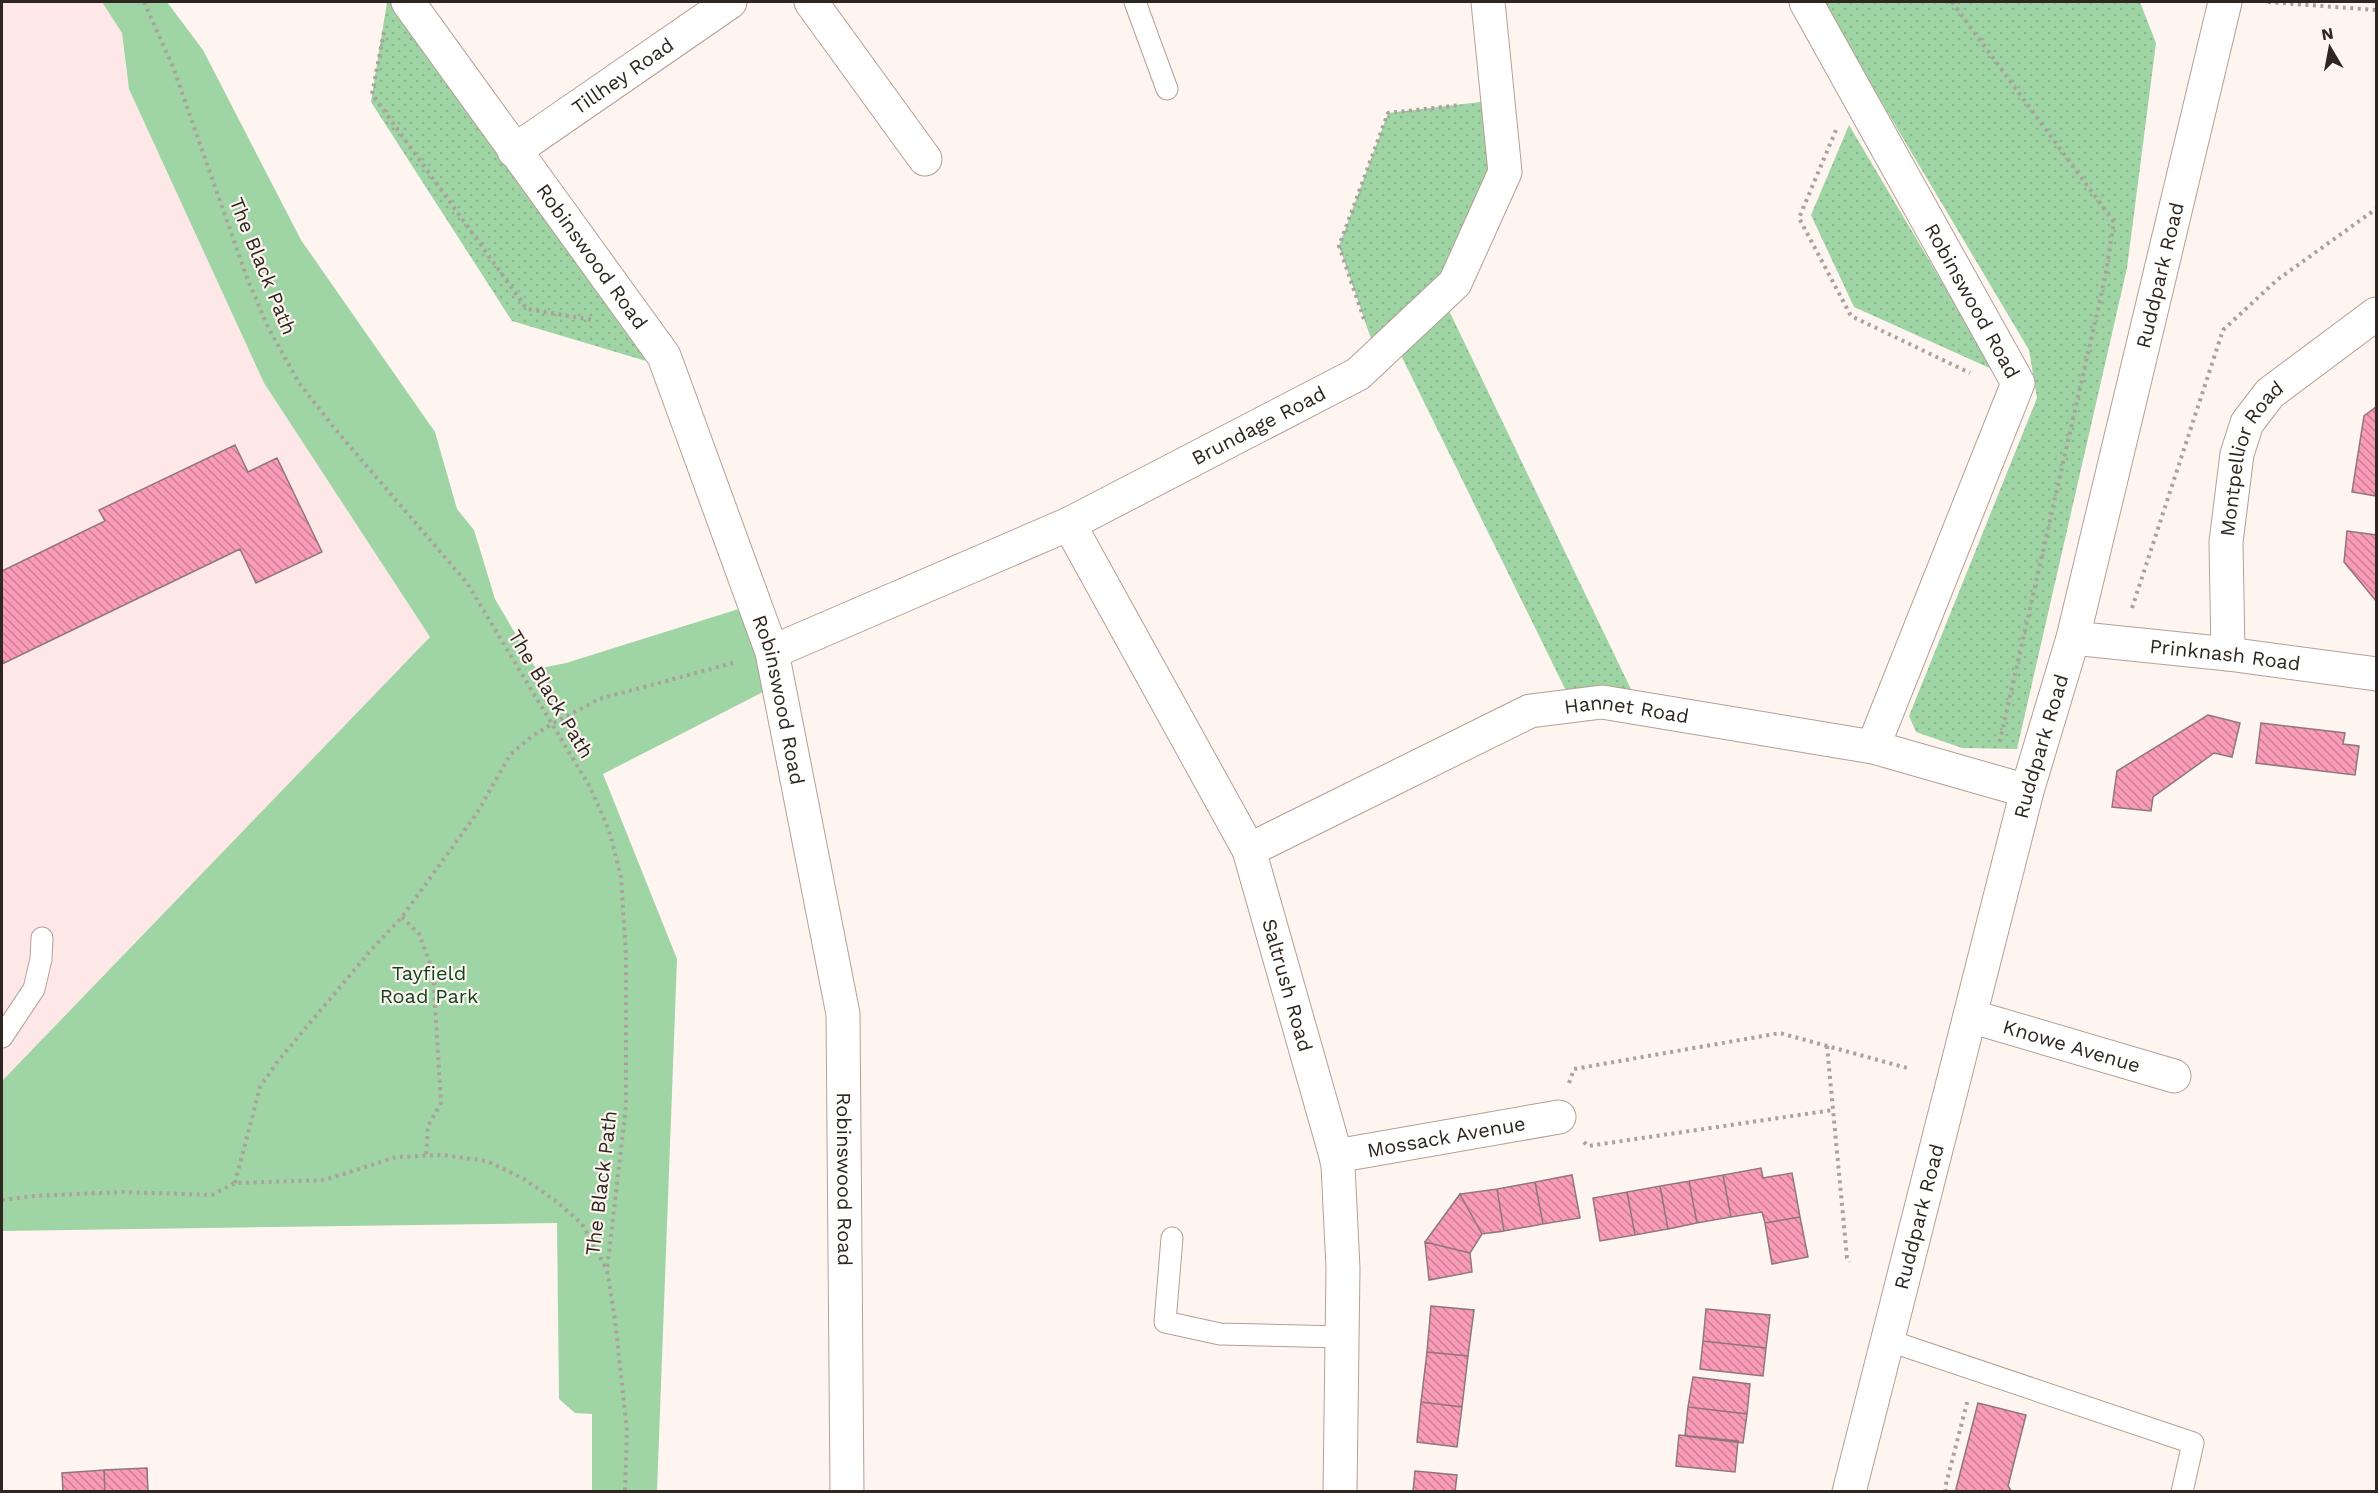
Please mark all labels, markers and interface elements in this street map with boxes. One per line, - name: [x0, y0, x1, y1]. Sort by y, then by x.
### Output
- north arrow: [2300, 18, 2360, 78]
- text: N: [2320, 23, 2335, 44]
- street label: Tillhey Road: [567, 33, 678, 120]
- street label: Robinswood Road: [531, 179, 653, 334]
- street label: The Black Path: [225, 194, 301, 338]
- street label: Ruddpark Road: [2131, 200, 2189, 351]
- street label: Robinswood Road: [1920, 219, 2025, 383]
- street label: Montpellior Road: [2215, 375, 2288, 538]
- street label: Brundage Road: [1188, 381, 1330, 470]
- street label: Robinswood Road: [747, 611, 810, 787]
- street label: The Black Path: [503, 625, 599, 763]
- street label: Prinknash Road: [2148, 634, 2302, 676]
- street label: Ruddpark Road: [2009, 671, 2073, 821]
- street label: Hannet Road: [1563, 690, 1691, 728]
- street label: Saltrush Road: [1257, 916, 1318, 1055]
- park label: Tayfield Road Park: [380, 961, 478, 1008]
- street label: Knowe Avenue: [2000, 1014, 2143, 1077]
- street label: Robinswood Road: [832, 1092, 857, 1266]
- street label: The Black Path: [580, 1109, 622, 1257]
- street label: Mossack Avenue: [1365, 1111, 1527, 1162]
- street label: Ruddpark Road: [1889, 1141, 1949, 1292]

